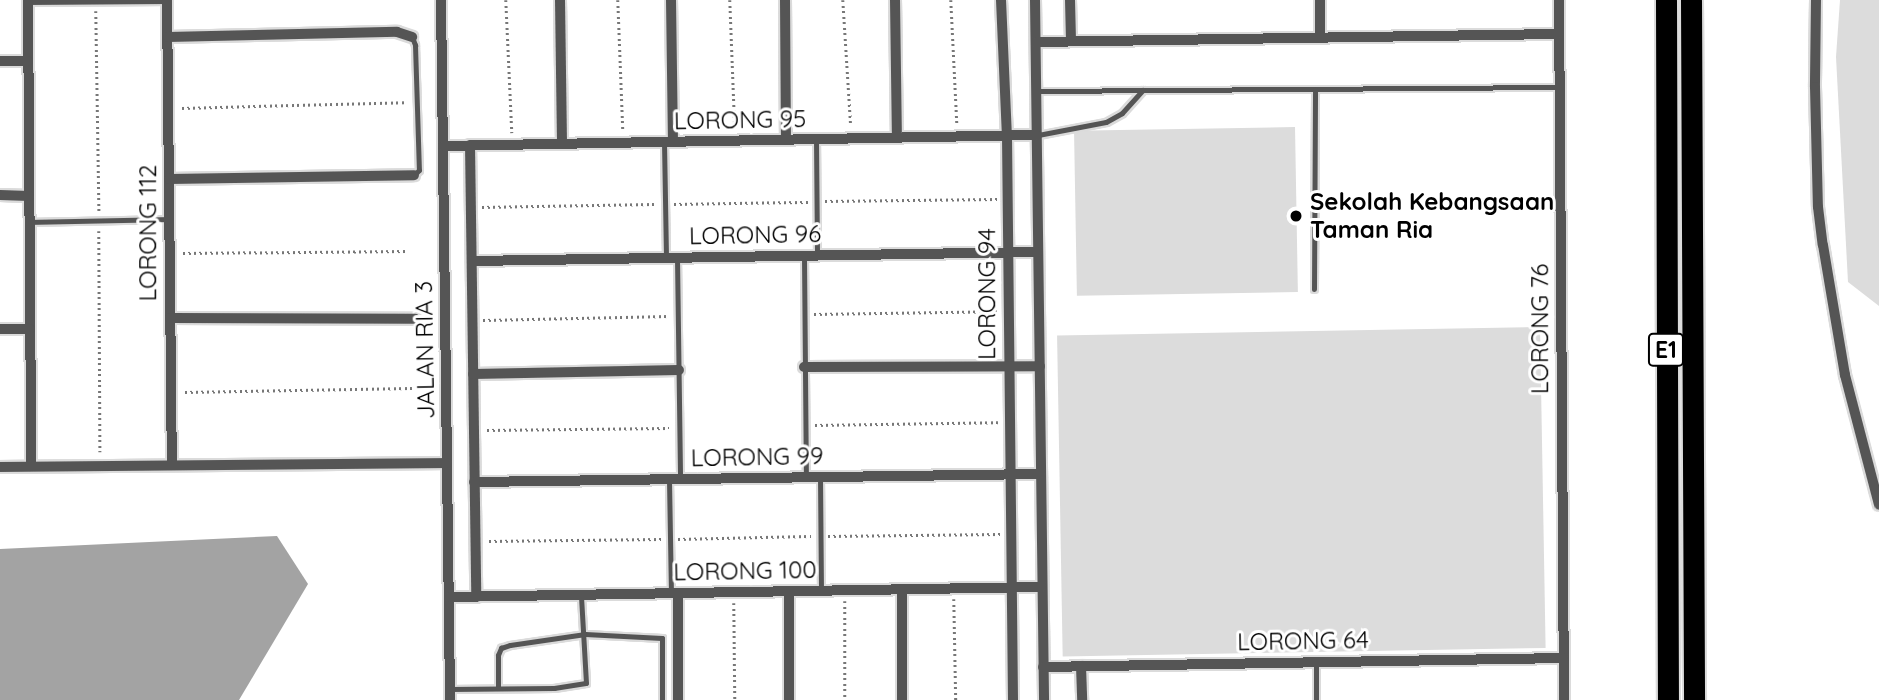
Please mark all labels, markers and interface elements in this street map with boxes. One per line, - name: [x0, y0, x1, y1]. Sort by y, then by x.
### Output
- street label: LORONG 95: [674, 104, 806, 136]
- street label: LORONG 112: [134, 165, 162, 301]
- place label: Sekolah Kebangsaan Taman Ria: [1310, 188, 1554, 244]
- marker: Sekolah Kebangsaan Taman Ria: [1288, 208, 1304, 224]
- street label: LORONG 96: [689, 219, 821, 251]
- street label: LORONG 94: [973, 228, 1001, 360]
- street label: LORONG 76: [1526, 264, 1554, 394]
- street label: JALAN RIA 3: [409, 281, 441, 419]
- road number: E1: [1647, 330, 1685, 370]
- street label: LORONG 99: [690, 441, 824, 473]
- street label: LORONG 100: [673, 555, 817, 587]
- street label: LORONG 64: [1237, 625, 1369, 657]

